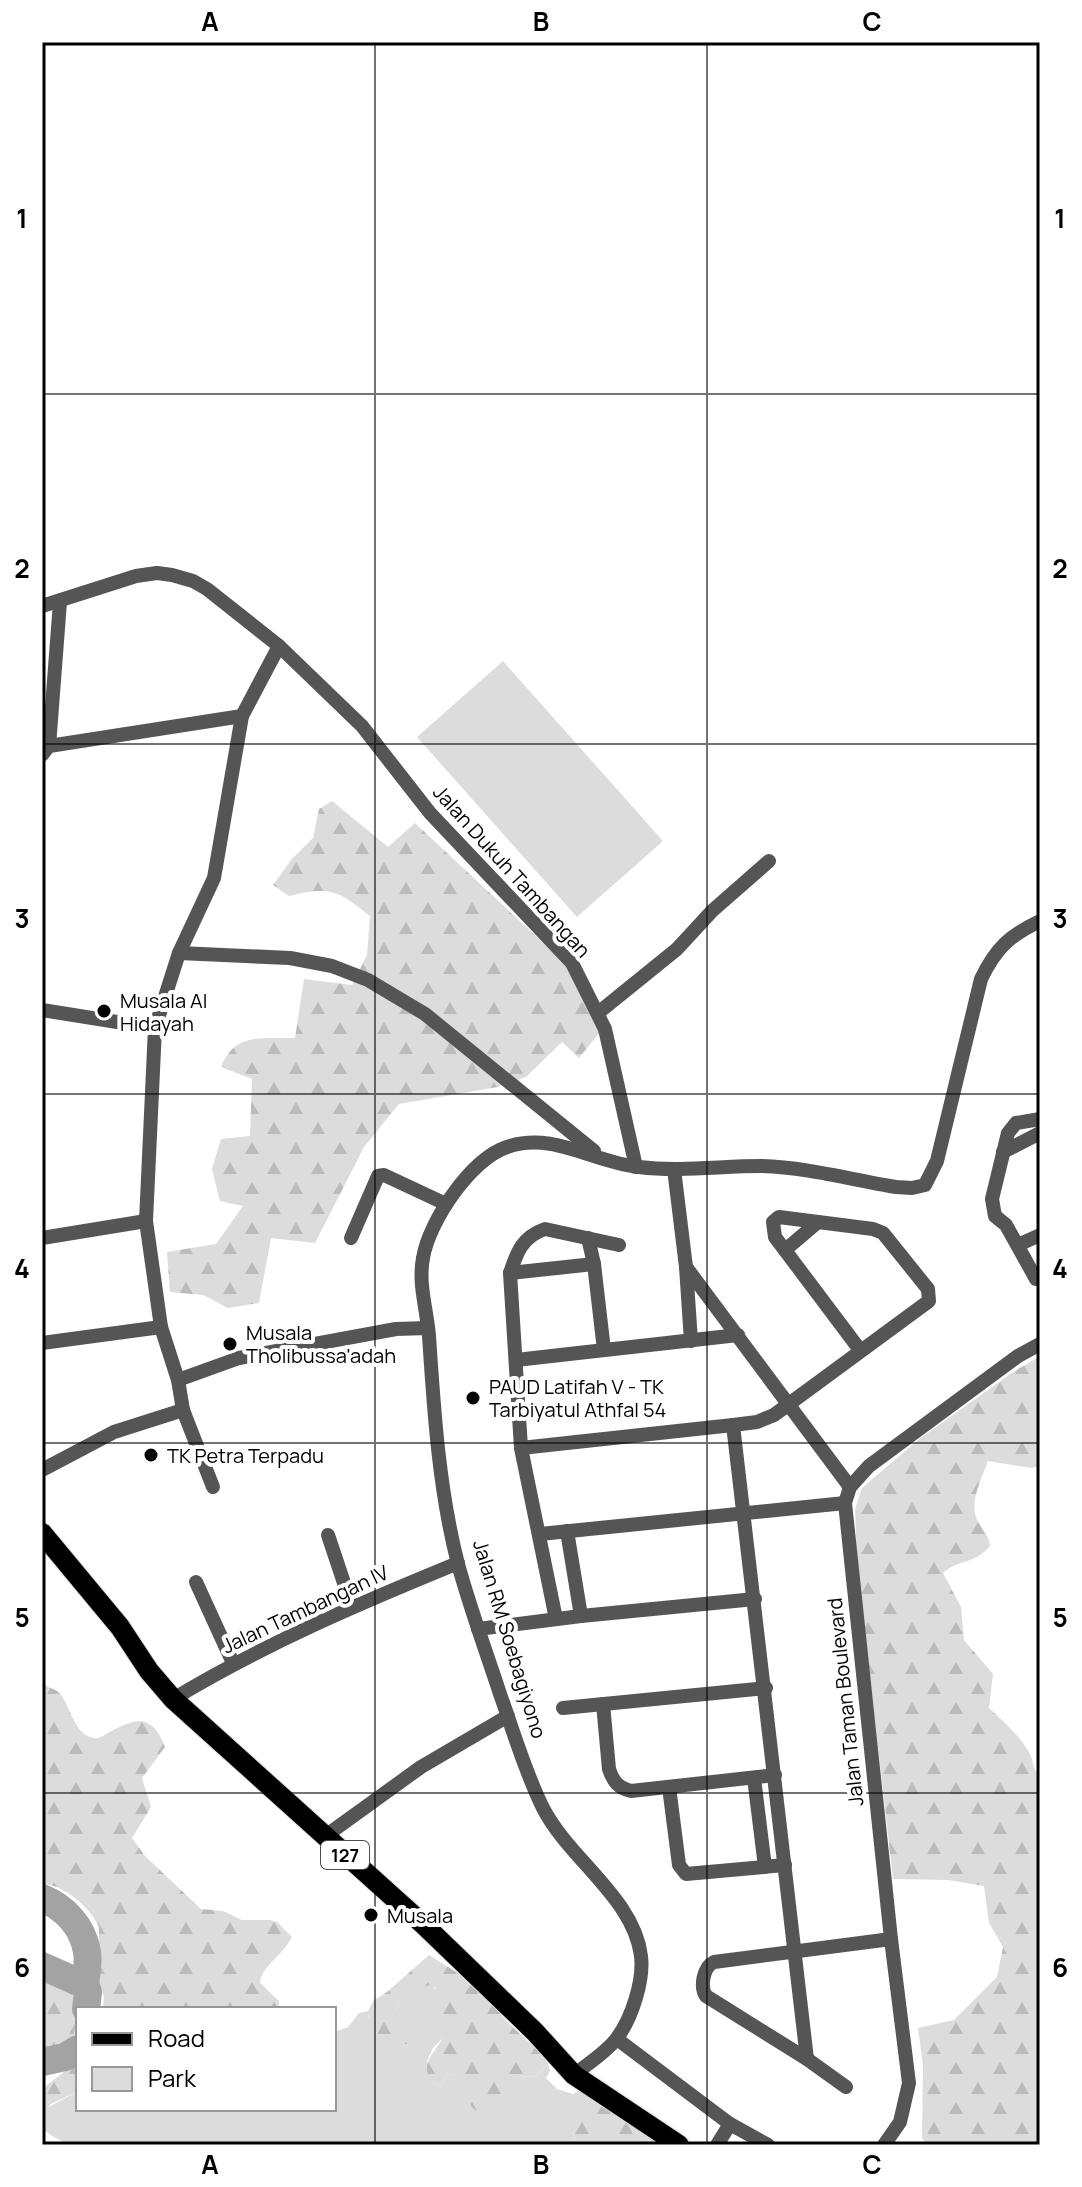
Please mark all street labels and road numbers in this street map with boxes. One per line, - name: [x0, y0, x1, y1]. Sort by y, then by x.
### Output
- street label: Jalan Dukuh Tambangan: [427, 779, 597, 963]
- street label: Jalan RM Soebagiyono: [467, 1536, 553, 1742]
- street label: Jalan Tambangan IV: [217, 1559, 393, 1659]
- street label: Jalan Taman Boulevard: [821, 1597, 869, 1807]
- road number: 127: [321, 1841, 369, 1869]

